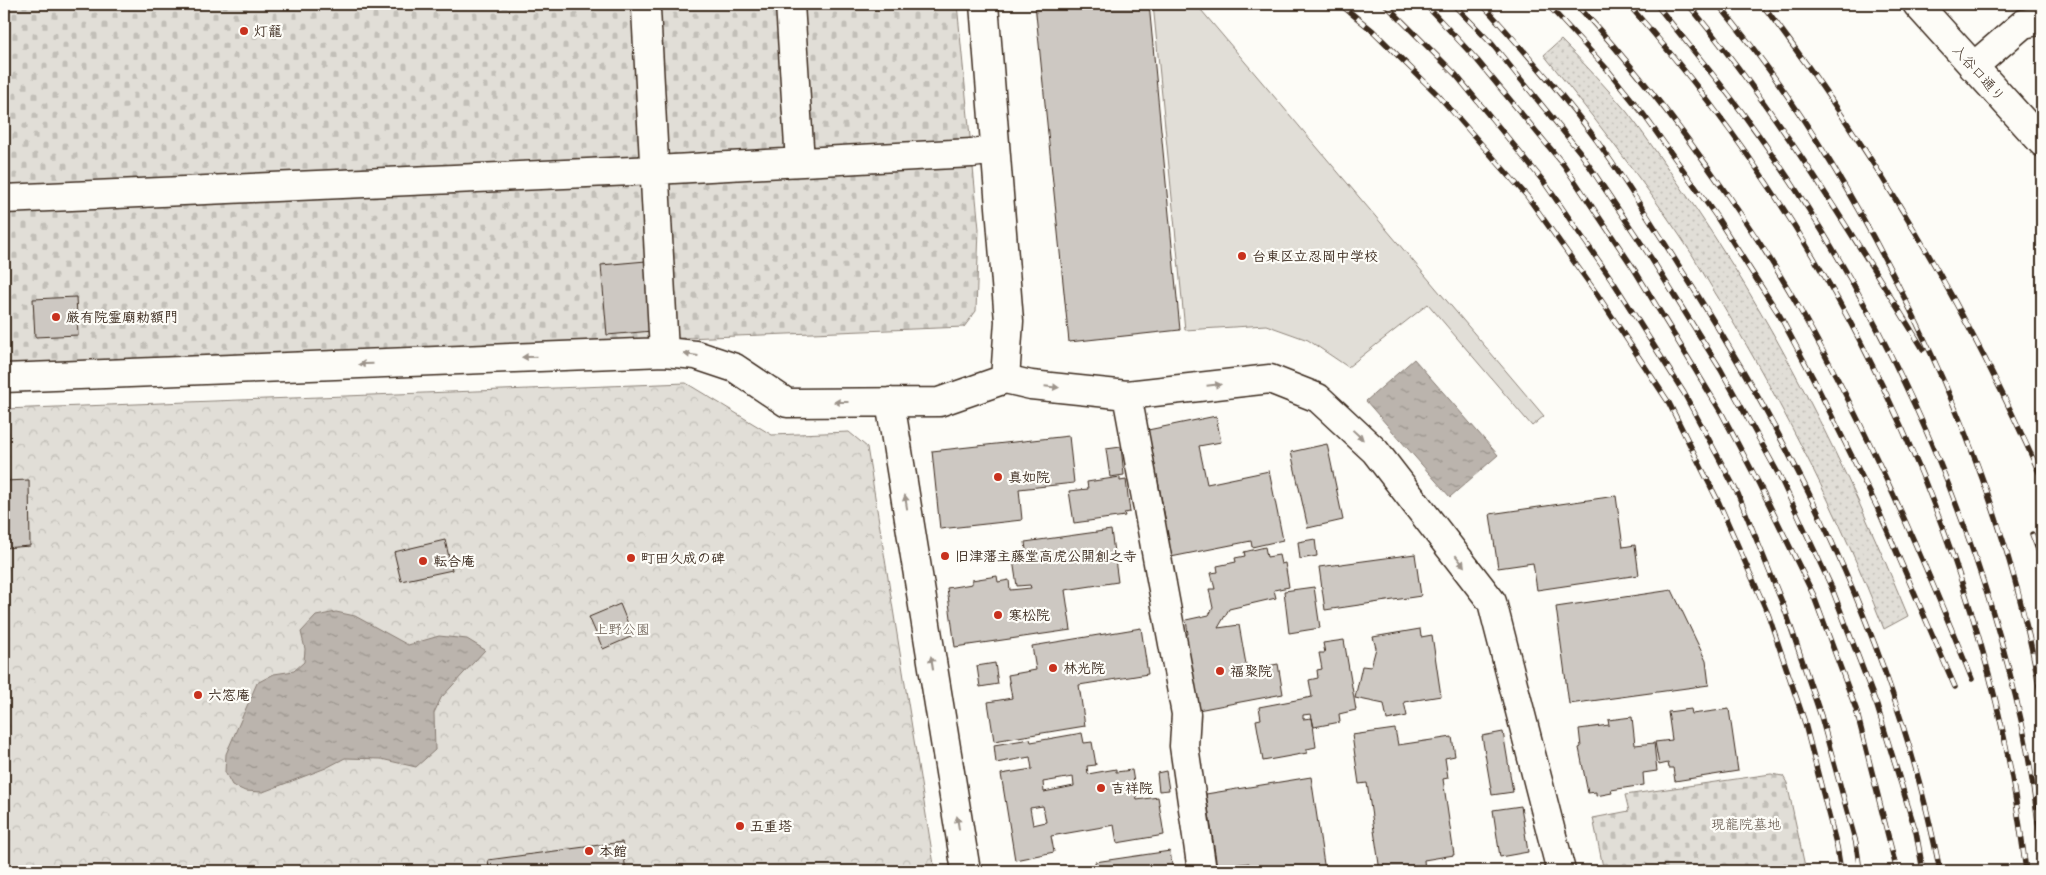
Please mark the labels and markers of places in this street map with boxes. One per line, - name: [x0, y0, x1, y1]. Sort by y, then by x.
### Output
- place label: 灯籠: [254, 23, 282, 40]
- marker: 灯籠: [238, 25, 250, 37]
- place label: 台東区立忍岡中学校: [1252, 248, 1378, 265]
- marker: 台東区立忍岡中学校: [1236, 250, 1248, 262]
- place label: 厳有院霊廟勅額門: [66, 309, 178, 326]
- marker: 厳有院霊廟勅額門: [50, 311, 62, 323]
- place label: 真如院: [1008, 469, 1050, 486]
- marker: 真如院: [992, 471, 1004, 483]
- place label: 旧津藩主藤堂高虎公開創之寺: [955, 548, 1137, 565]
- place label: 町田久成の碑: [641, 550, 725, 567]
- marker: 旧津藩主藤堂高虎公開創之寺: [939, 550, 951, 562]
- marker: 町田久成の碑: [625, 552, 637, 564]
- place label: 転合庵: [433, 553, 475, 570]
- marker: 転合庵: [417, 555, 429, 567]
- place label: 寒松院: [1008, 607, 1050, 624]
- marker: 寒松院: [992, 609, 1004, 621]
- place label: 林光院: [1063, 660, 1105, 677]
- marker: 林光院: [1047, 662, 1059, 674]
- place label: 福聚院: [1230, 663, 1272, 680]
- marker: 福聚院: [1214, 665, 1226, 677]
- place label: 六窓庵: [208, 687, 250, 704]
- marker: 六窓庵: [192, 689, 204, 701]
- place label: 吉祥院: [1111, 780, 1153, 797]
- marker: 吉祥院: [1095, 782, 1107, 794]
- place label: 五重塔: [750, 818, 792, 835]
- marker: 五重塔: [734, 820, 746, 832]
- place label: 本館: [599, 843, 627, 860]
- marker: 本館: [583, 845, 595, 857]

